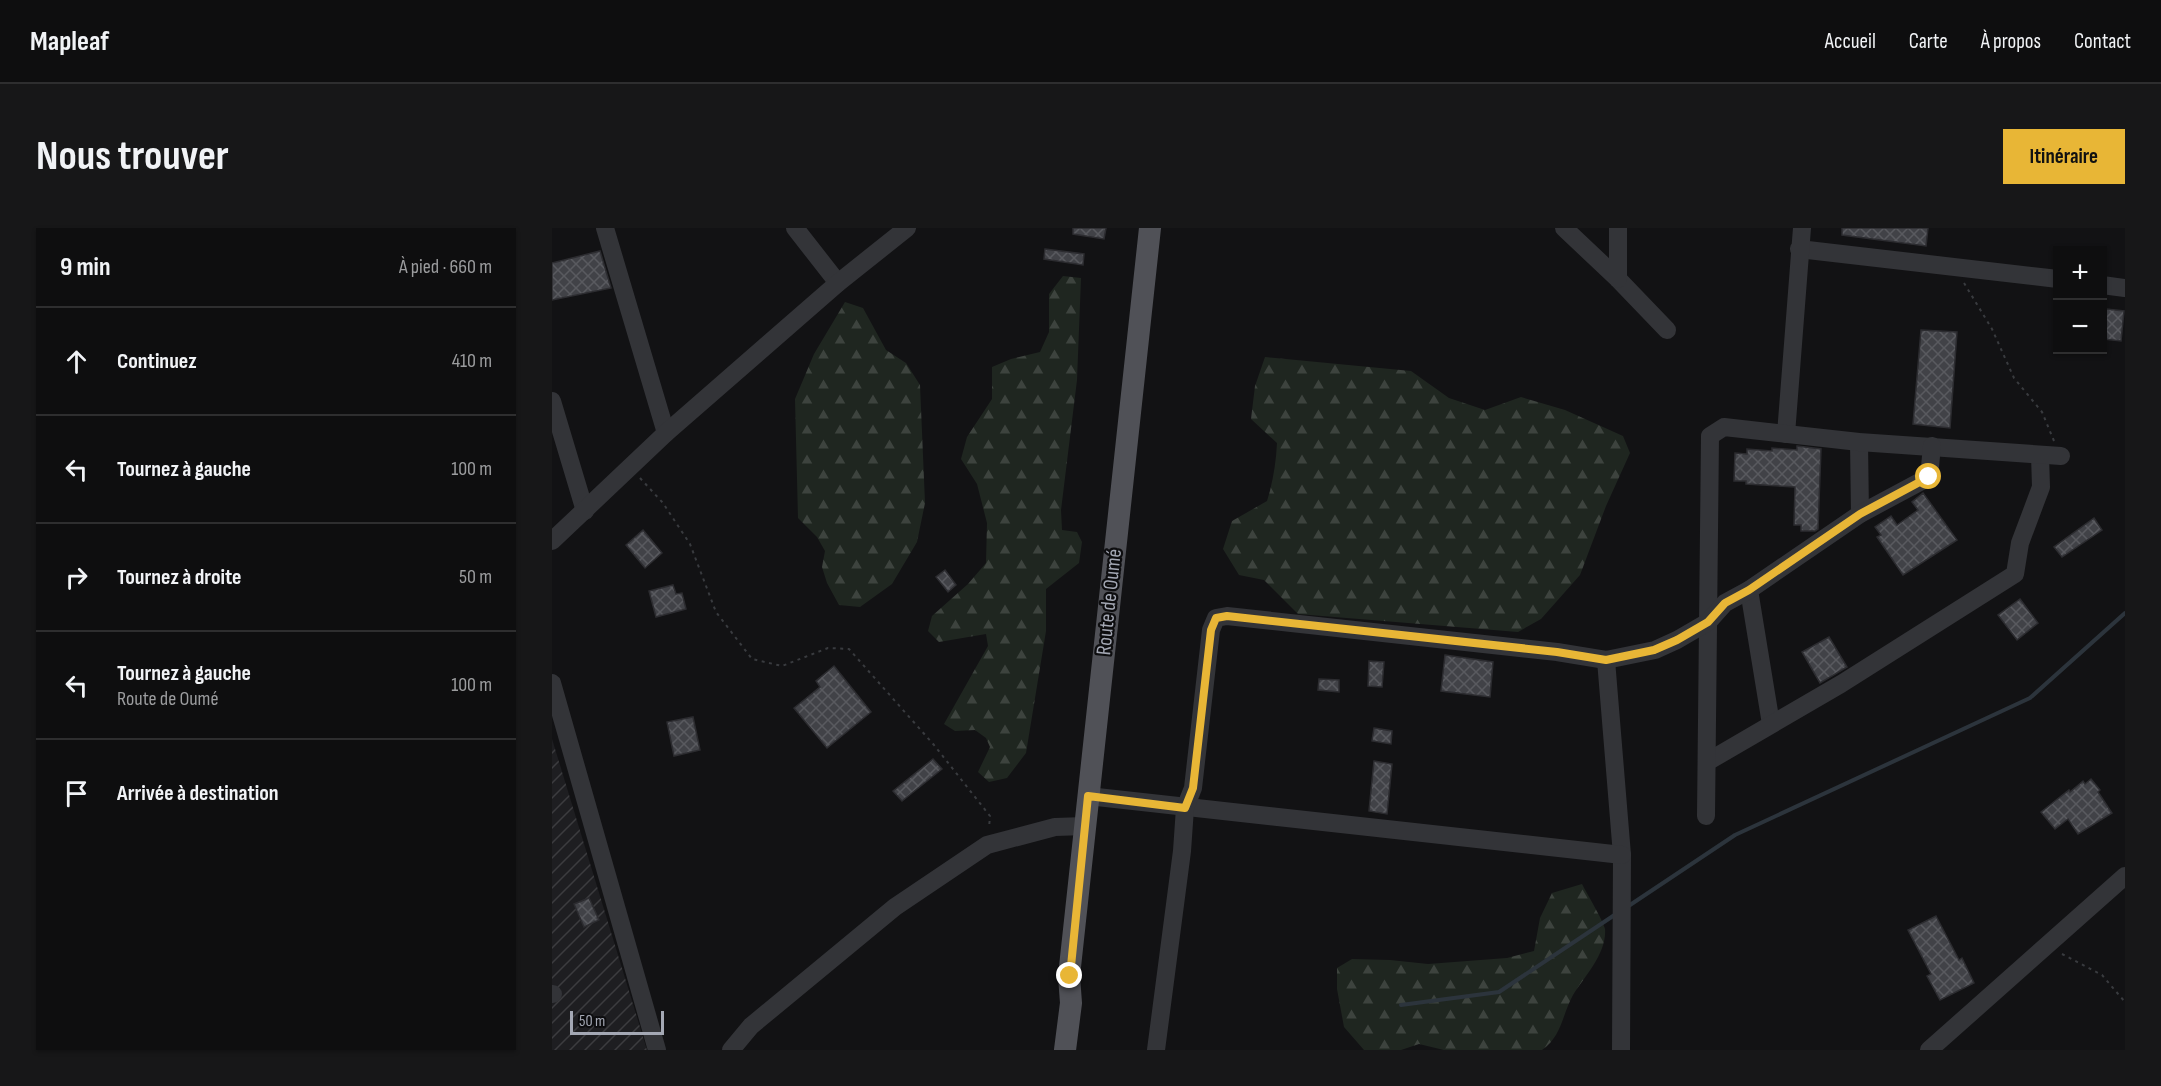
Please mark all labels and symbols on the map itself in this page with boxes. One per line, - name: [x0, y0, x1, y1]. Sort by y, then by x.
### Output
- route start: [1915, 463, 1941, 489]
- street label: Route de Oumé: [1091, 548, 1127, 656]
- route end: [1056, 962, 1082, 988]
- scale bar: [570, 1008, 664, 1036]

